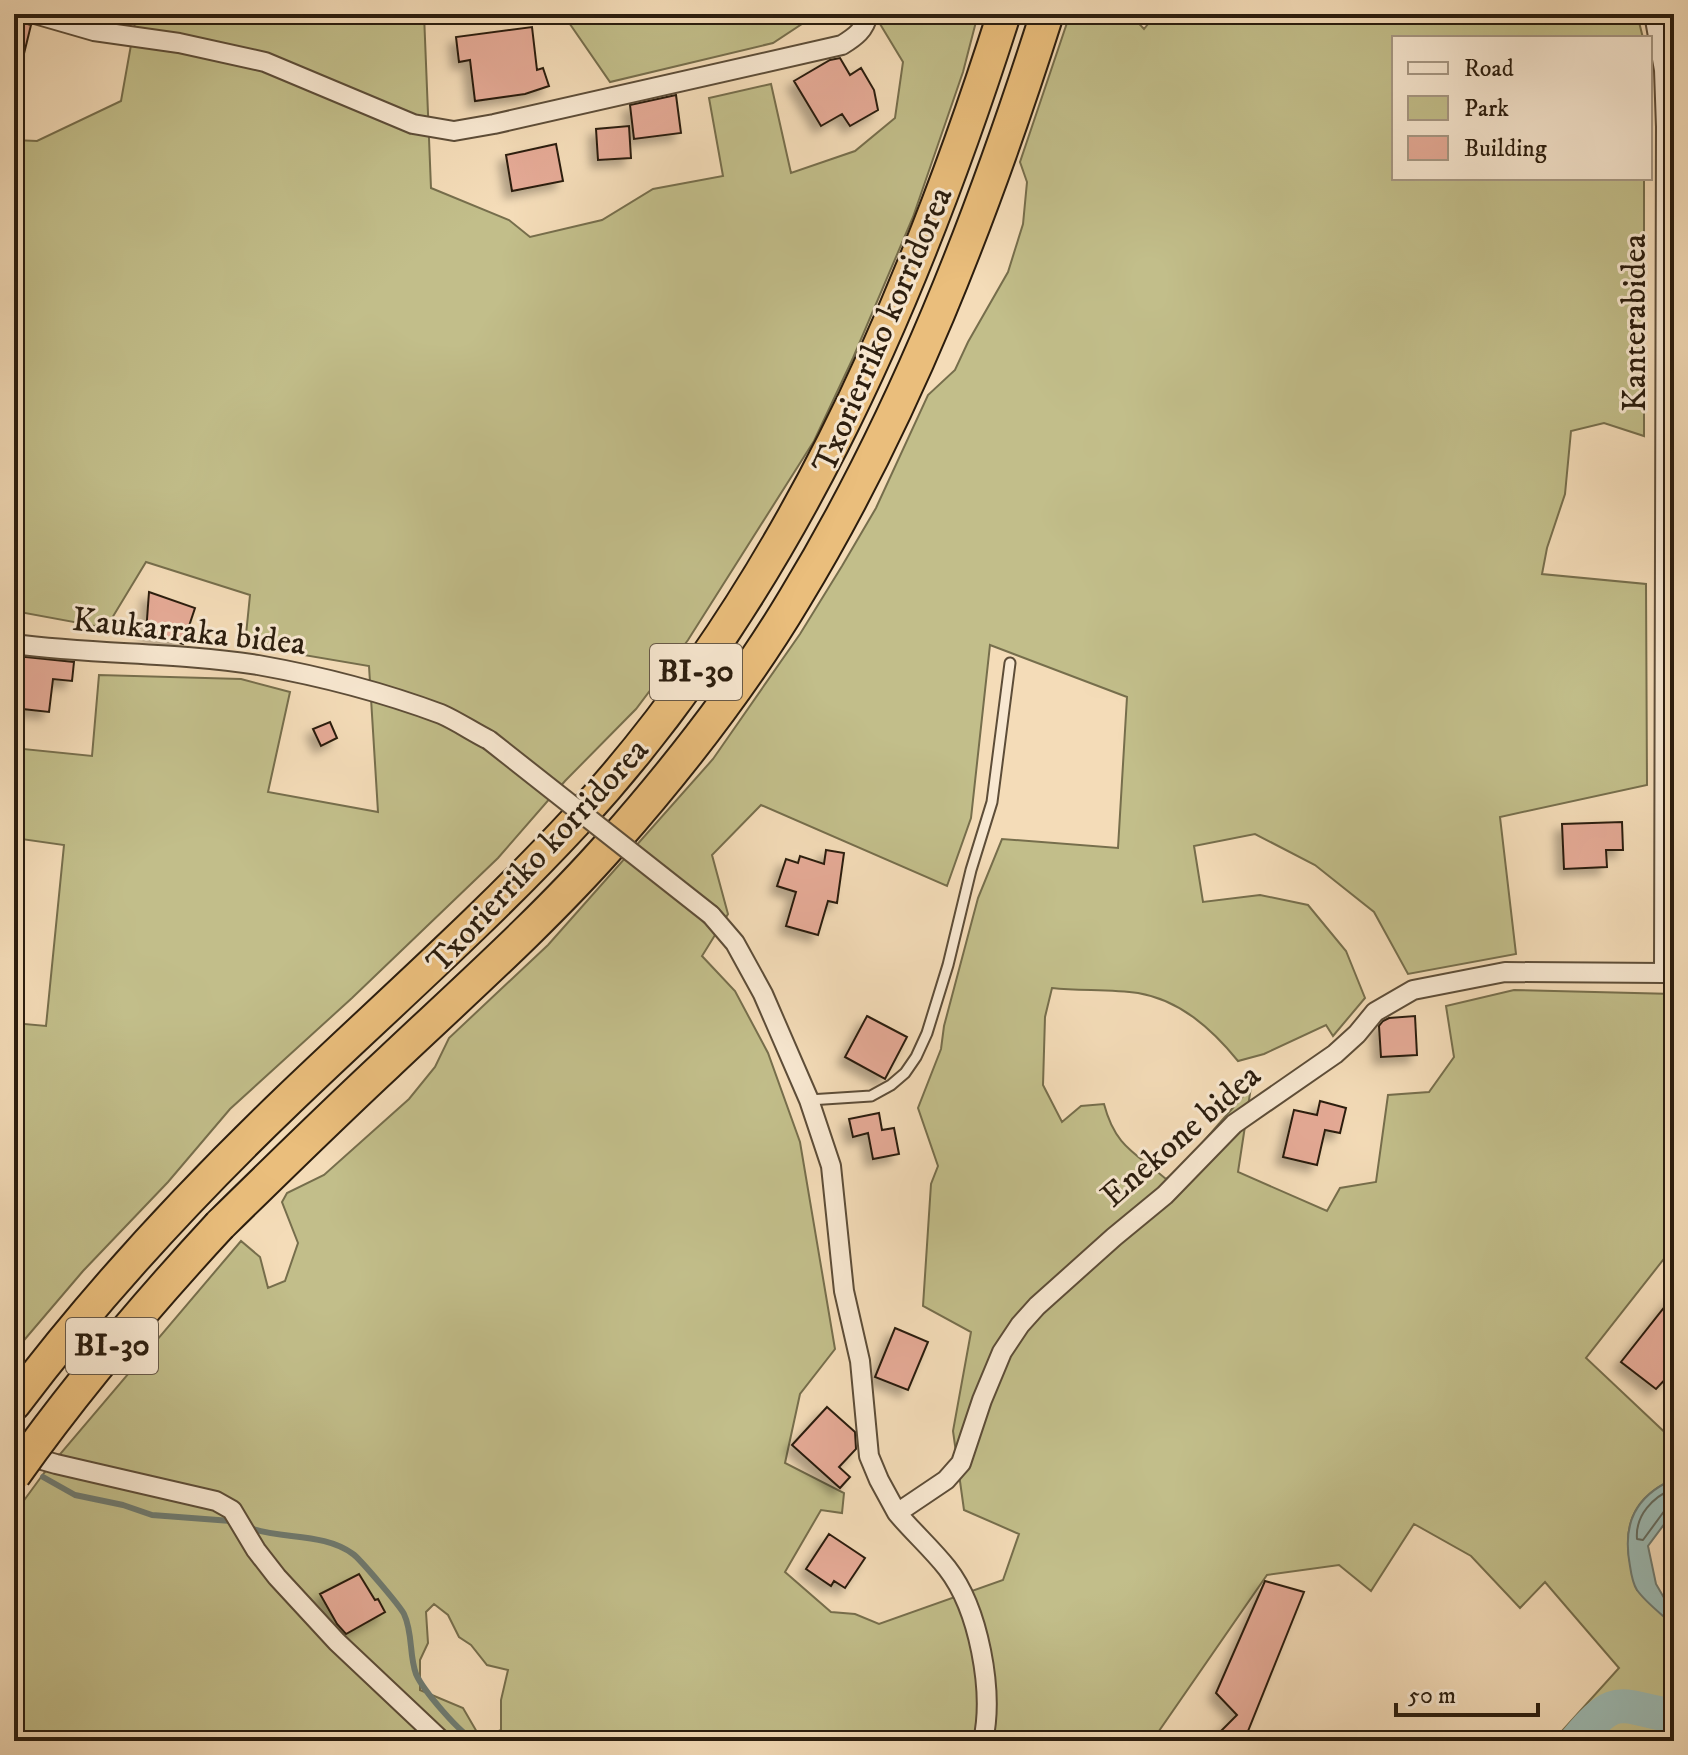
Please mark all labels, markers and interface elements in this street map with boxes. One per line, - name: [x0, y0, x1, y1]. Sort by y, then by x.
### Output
- legend: [1392, 36, 1652, 180]
- text: Road: [1464, 54, 1514, 84]
- text: Park: [1464, 94, 1509, 124]
- text: Building: [1464, 134, 1547, 164]
- street label: Txorierriko korridorea: [804, 180, 962, 479]
- street label: Kanterabidea: [1614, 233, 1656, 412]
- street label: Kaukarraka bidea: [70, 599, 308, 665]
- road number: BI-30: [650, 644, 742, 700]
- street label: Txorierriko korridorea: [418, 729, 658, 983]
- street label: Enekone bidea: [1092, 1055, 1270, 1217]
- road number: BI-30: [66, 1318, 158, 1374]
- scale bar: [1396, 1667, 1538, 1717]
- text: 50 m: [1408, 1681, 1456, 1711]

